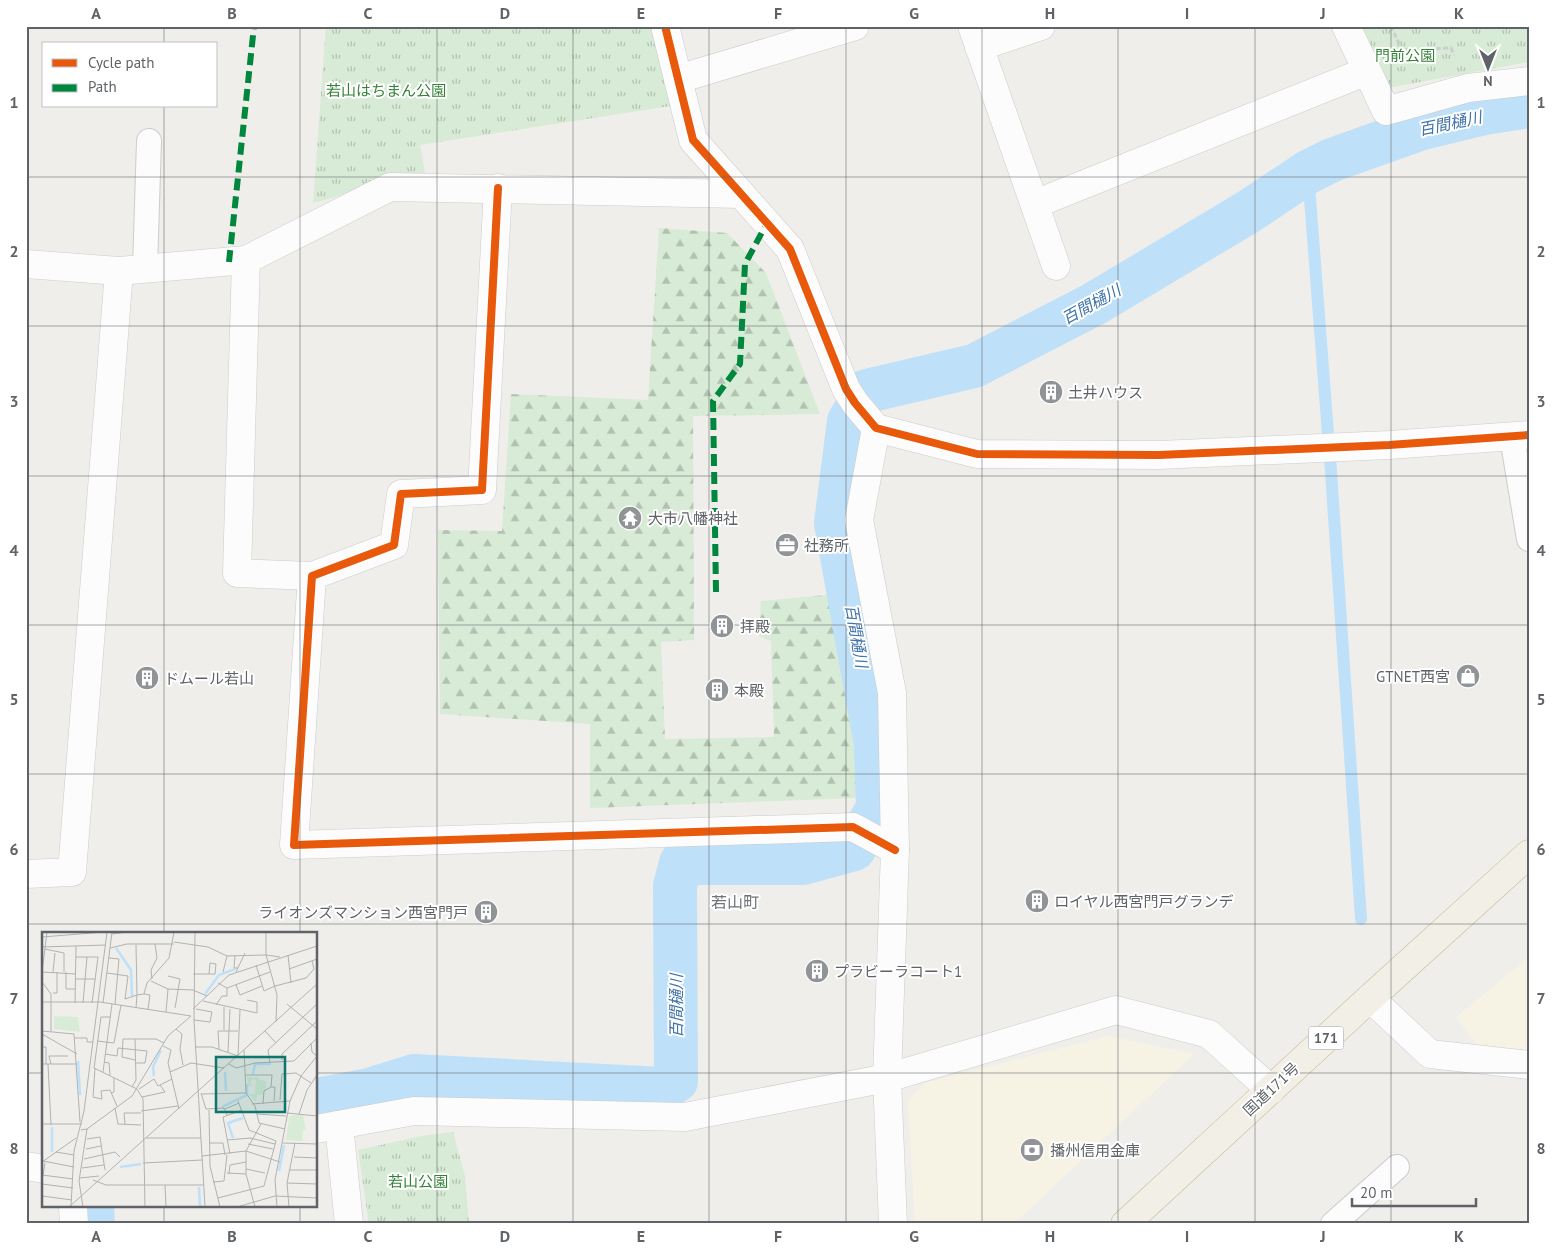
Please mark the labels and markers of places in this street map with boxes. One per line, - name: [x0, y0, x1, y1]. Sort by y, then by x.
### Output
- building icon: 土井ハウス: [1038, 379, 1064, 405]
- place label: 土井ハウス: [1068, 383, 1143, 402]
- temple icon: 大市八幡神社: [617, 505, 643, 531]
- place label: 大市八幡神社: [648, 509, 738, 528]
- office icon: 社務所: [774, 532, 800, 558]
- place label: 社務所: [804, 536, 849, 555]
- building icon: 拝殿: [709, 613, 735, 639]
- place label: 拝殿: [740, 617, 770, 636]
- shop icon: GTNET西宮: [1455, 663, 1481, 689]
- building icon: ドムール若山: [134, 665, 160, 691]
- place label: GTNET西宮: [1376, 667, 1450, 686]
- place label: ドムール若山: [164, 669, 254, 688]
- building icon: 本殿: [704, 677, 730, 703]
- place label: 本殿: [734, 681, 764, 700]
- building icon: ロイヤル西宮門戸グランデ: [1024, 888, 1050, 914]
- place label: ロイヤル西宮門戸グランデ: [1054, 892, 1234, 911]
- building icon: ライオンズマンション西宮門戸: [473, 899, 499, 925]
- place label: ライオンズマンション西宮門戸: [258, 903, 468, 922]
- building icon: プラビーラコート1: [804, 958, 830, 984]
- place label: プラビーラコート1: [834, 962, 962, 981]
- bank icon: 播州信用金庫: [1019, 1137, 1045, 1163]
- place label: 播州信用金庫: [1050, 1141, 1140, 1160]

